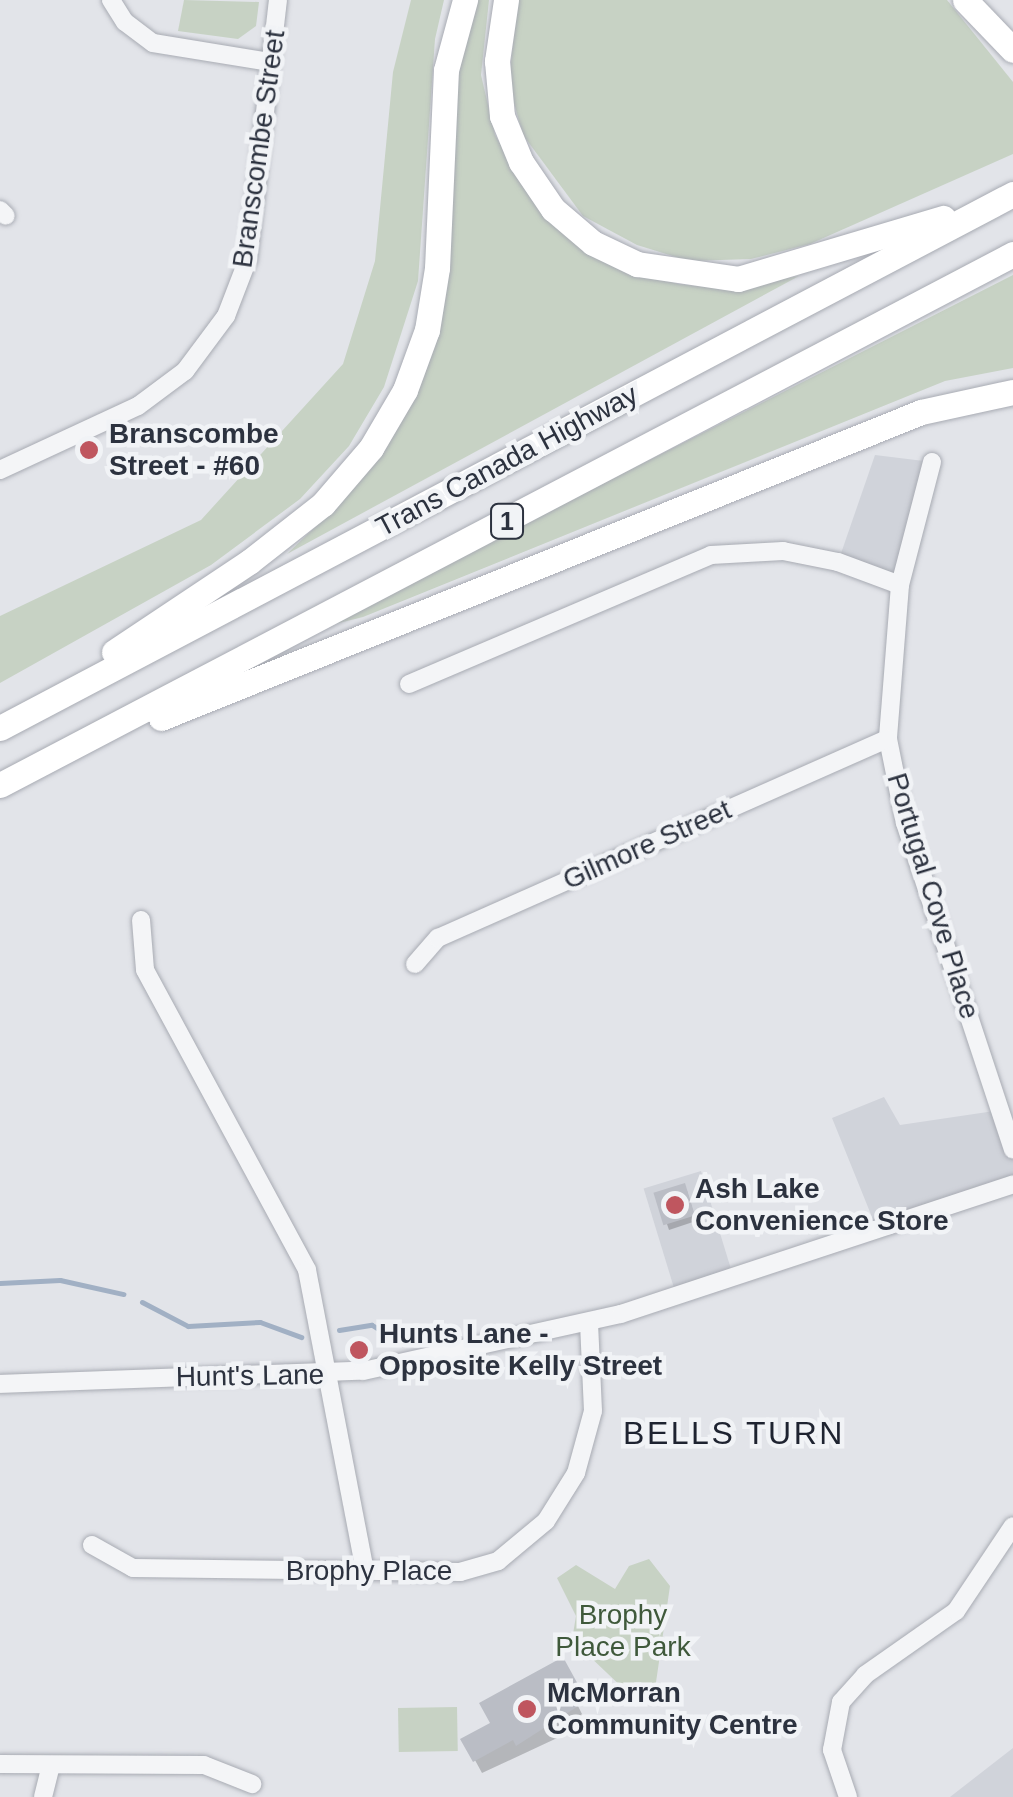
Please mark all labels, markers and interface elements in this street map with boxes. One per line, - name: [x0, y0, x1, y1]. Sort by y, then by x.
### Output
- street label: Branscombe Street: [226, 28, 292, 270]
- street label: Trans Canada Highway: [370, 378, 644, 544]
- place label: Branscombe Street - #60: [109, 417, 279, 483]
- marker: Branscombe Street - #60: [78, 439, 100, 461]
- road number: 1: [490, 501, 524, 541]
- street label: Portugal Cove Place: [880, 769, 986, 1023]
- street label: Gilmore Street: [558, 793, 736, 897]
- place label: Ash Lake Convenience Store: [695, 1172, 949, 1238]
- marker: Ash Lake Convenience Store: [664, 1194, 686, 1216]
- place label: Hunts Lane - Opposite Kelly Street: [379, 1317, 662, 1383]
- marker: Hunts Lane - Opposite Kelly Street: [348, 1339, 370, 1361]
- street label: Hunt's Lane: [175, 1358, 325, 1394]
- district label: BELLS TURN: [623, 1414, 845, 1452]
- street label: Brophy Place: [286, 1554, 452, 1588]
- park label: Brophy Place Park: [555, 1598, 691, 1664]
- place label: McMorran Community Centre: [547, 1676, 797, 1742]
- marker: McMorran Community Centre: [516, 1698, 538, 1720]

